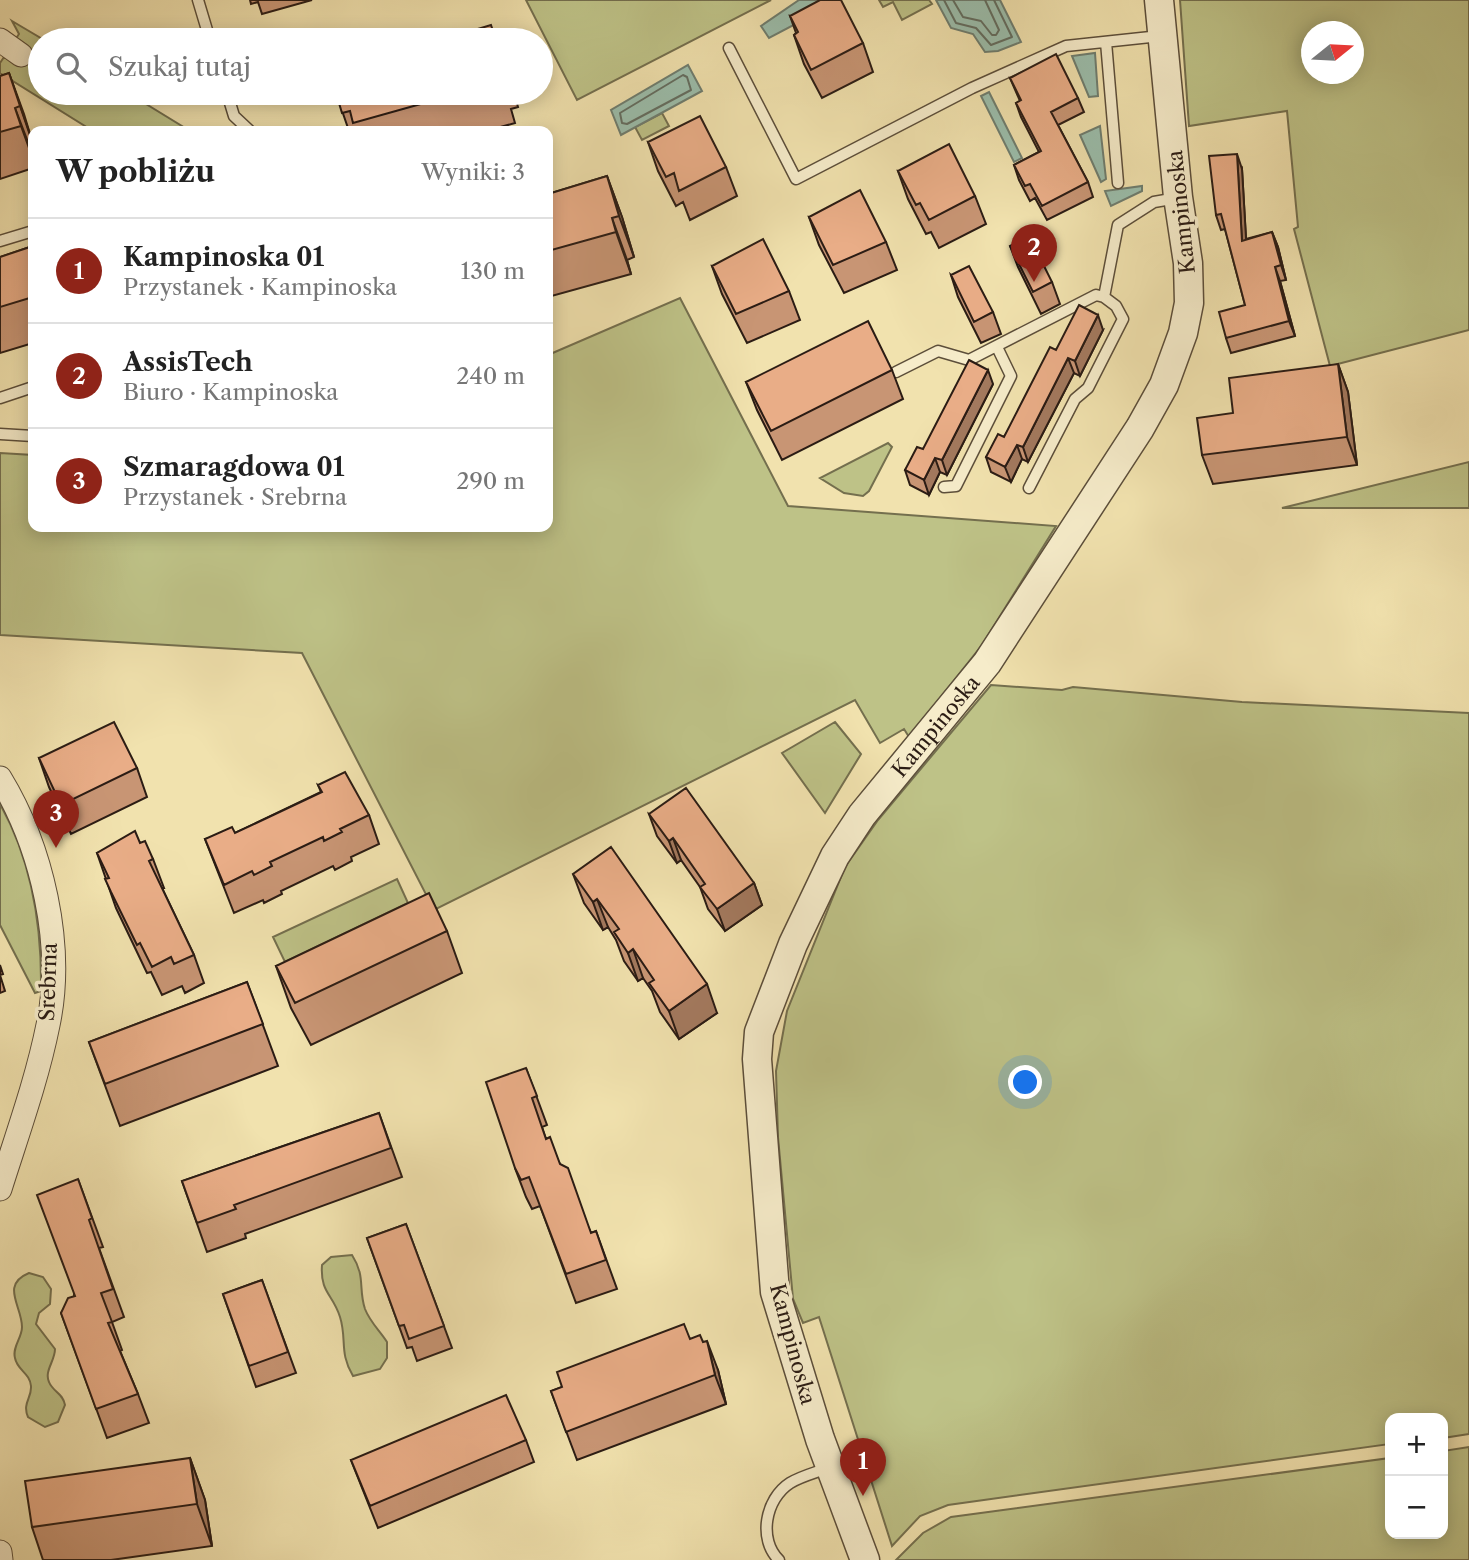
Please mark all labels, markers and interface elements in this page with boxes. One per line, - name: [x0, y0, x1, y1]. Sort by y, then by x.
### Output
- north arrow: [1301, 21, 1364, 84]
- search box: [28, 28, 553, 105]
- icon: search: [52, 48, 90, 86]
- text: Szukaj tutaj: [108, 51, 251, 83]
- street label: Kampinoska: [1162, 148, 1200, 275]
- text: W pobliżu: [56, 153, 215, 190]
- text: Wyniki: 3: [421, 158, 525, 186]
- pin: 2: [1011, 224, 1057, 282]
- text: Kampinoska 01: [123, 241, 324, 273]
- text: 1: [74, 257, 84, 285]
- text: 130 m: [461, 257, 525, 285]
- text: Przystanek · Kampinoska: [123, 273, 397, 301]
- text: AssisTech: [123, 346, 253, 378]
- text: 2: [72, 362, 86, 390]
- text: 240 m: [456, 362, 525, 390]
- text: Biuro · Kampinoska: [123, 378, 338, 406]
- text: Szmaragdowa 01: [123, 451, 344, 483]
- text: 3: [73, 467, 86, 495]
- text: 290 m: [456, 467, 525, 495]
- text: Przystanek · Srebrna: [123, 483, 347, 511]
- street label: Kampinoska: [886, 669, 985, 782]
- pin: 3: [33, 790, 79, 848]
- street label: Srebrna: [34, 941, 62, 1022]
- your location: [1008, 1065, 1042, 1099]
- street label: Kampinoska: [765, 1281, 821, 1408]
- map controls: [1385, 1413, 1448, 1539]
- button: +: [1385, 1413, 1448, 1476]
- pin: 1: [840, 1438, 886, 1496]
- button: −: [1385, 1476, 1448, 1539]

